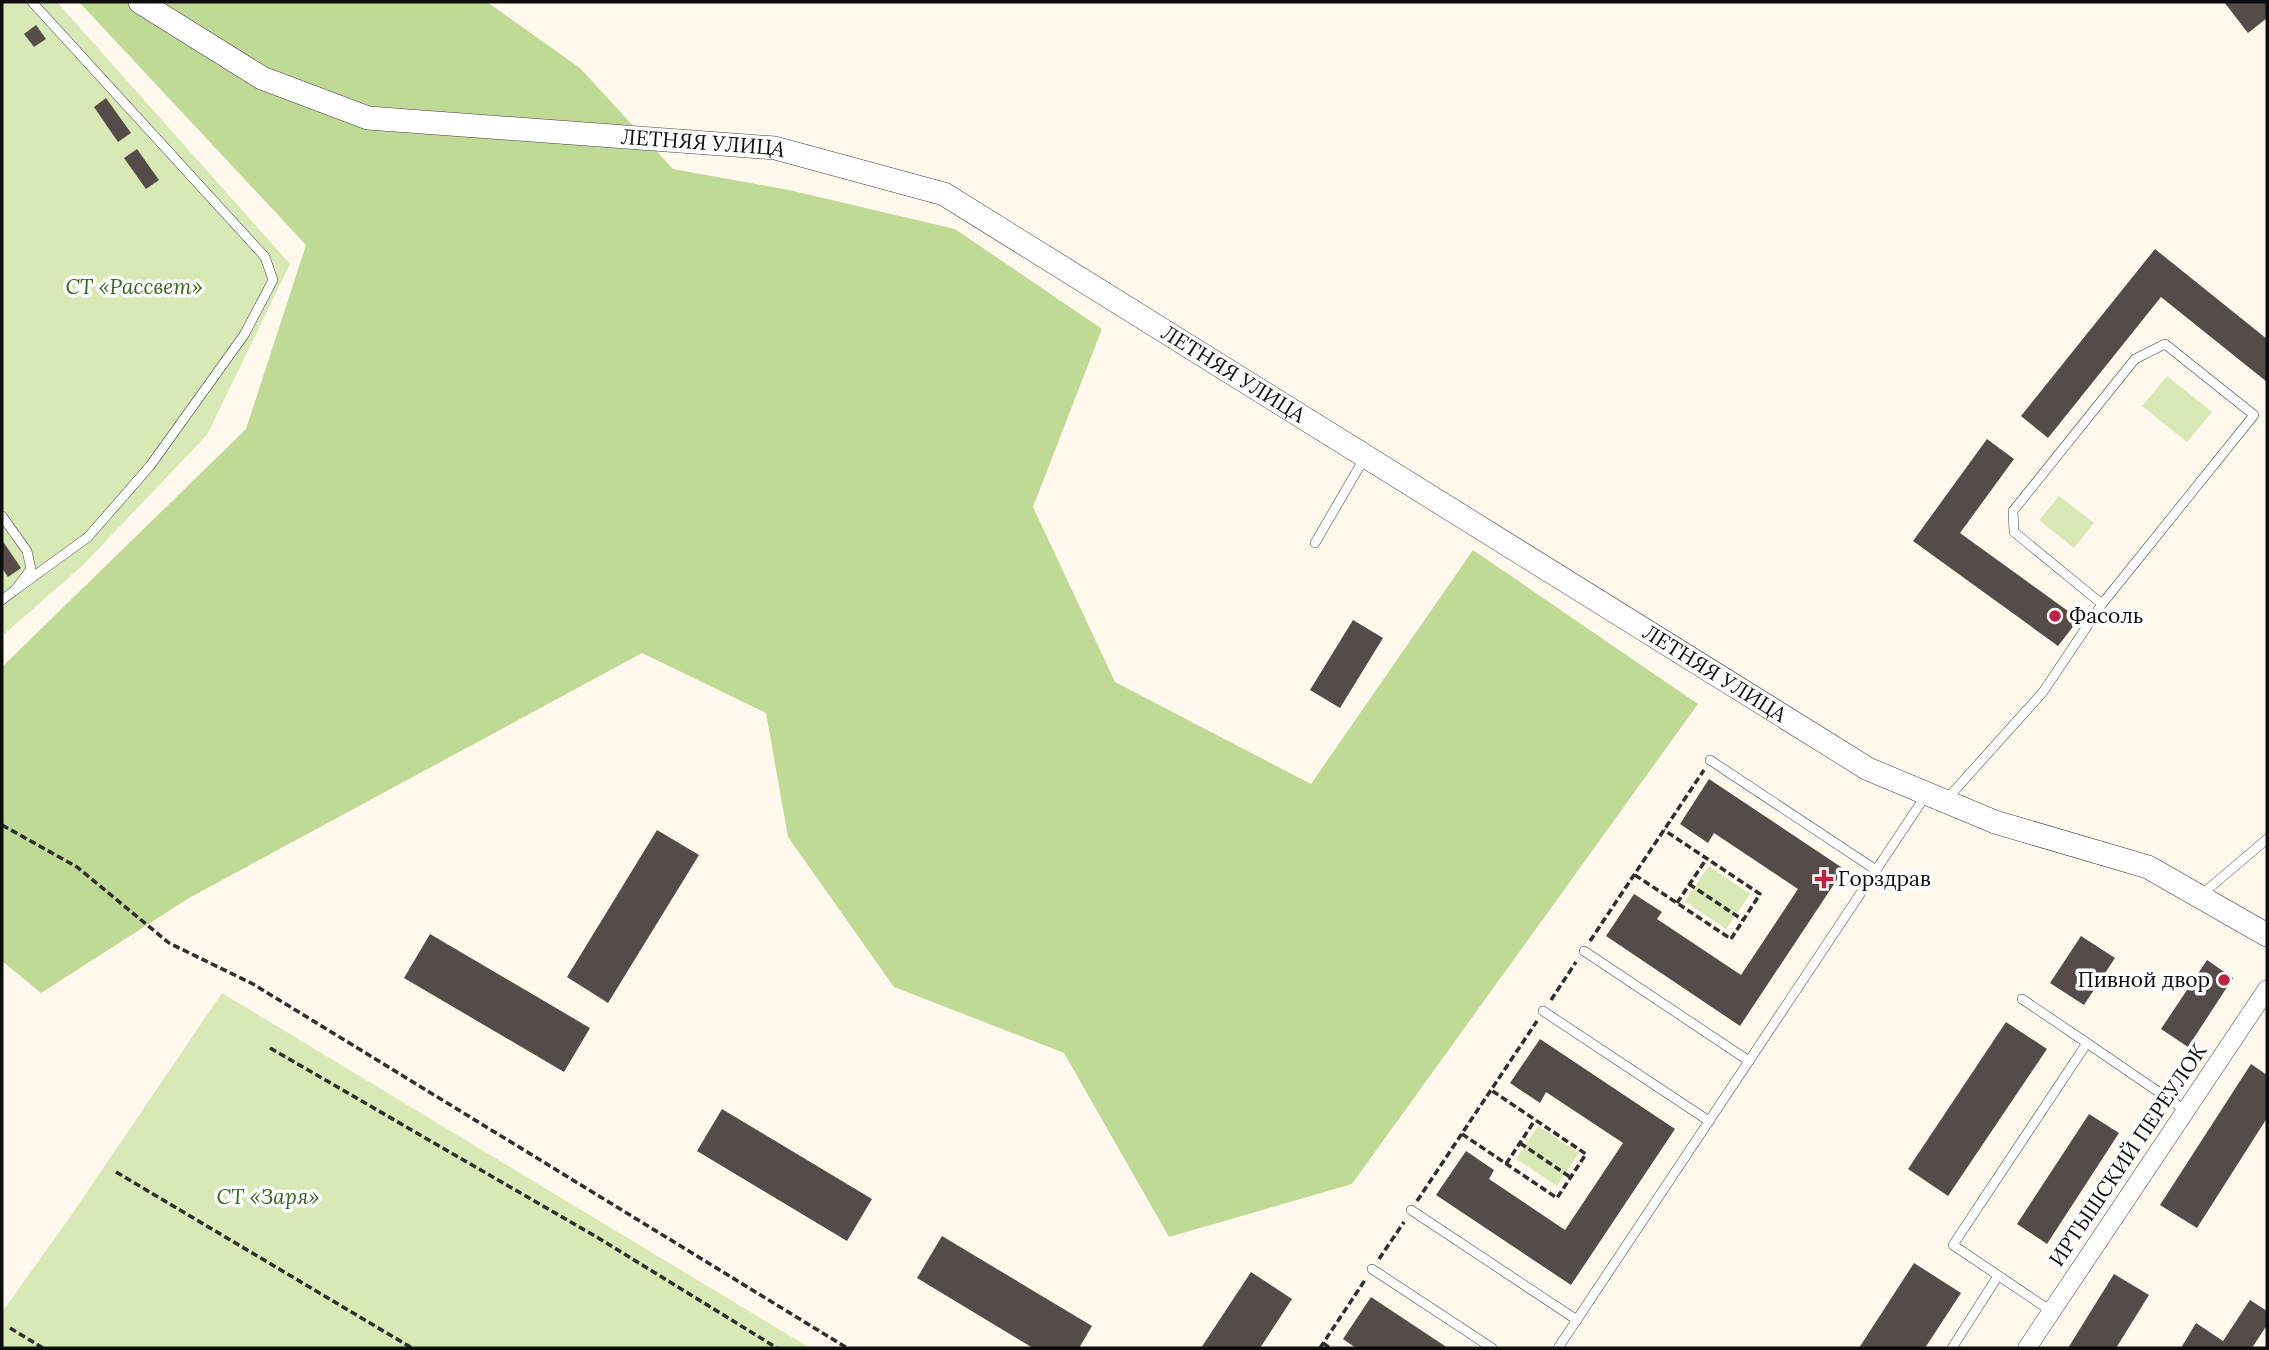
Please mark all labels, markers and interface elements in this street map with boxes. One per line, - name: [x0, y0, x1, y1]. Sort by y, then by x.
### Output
- street label: ЛЕТНЯЯ УЛИЦА: [620, 123, 789, 163]
- park label: СТ «Рассвет»: [65, 273, 203, 300]
- street label: ЛЕТНЯЯ УЛИЦА: [1157, 319, 1311, 429]
- place label: Фасоль: [2069, 602, 2143, 629]
- marker: Фасоль: [2047, 608, 2063, 624]
- street label: ЛЕТНЯЯ УЛИЦА: [1638, 618, 1793, 729]
- place label: Горздрав: [1838, 865, 1931, 892]
- marker: Горздрав: [1816, 871, 1832, 887]
- place label: Пивной двор: [2078, 966, 2210, 993]
- marker: Пивной двор: [2216, 972, 2232, 988]
- street label: ИРТЫШСКИЙ ПЕРЕУЛОК: [2043, 1038, 2213, 1271]
- park label: СТ «Заря»: [217, 1183, 319, 1210]

